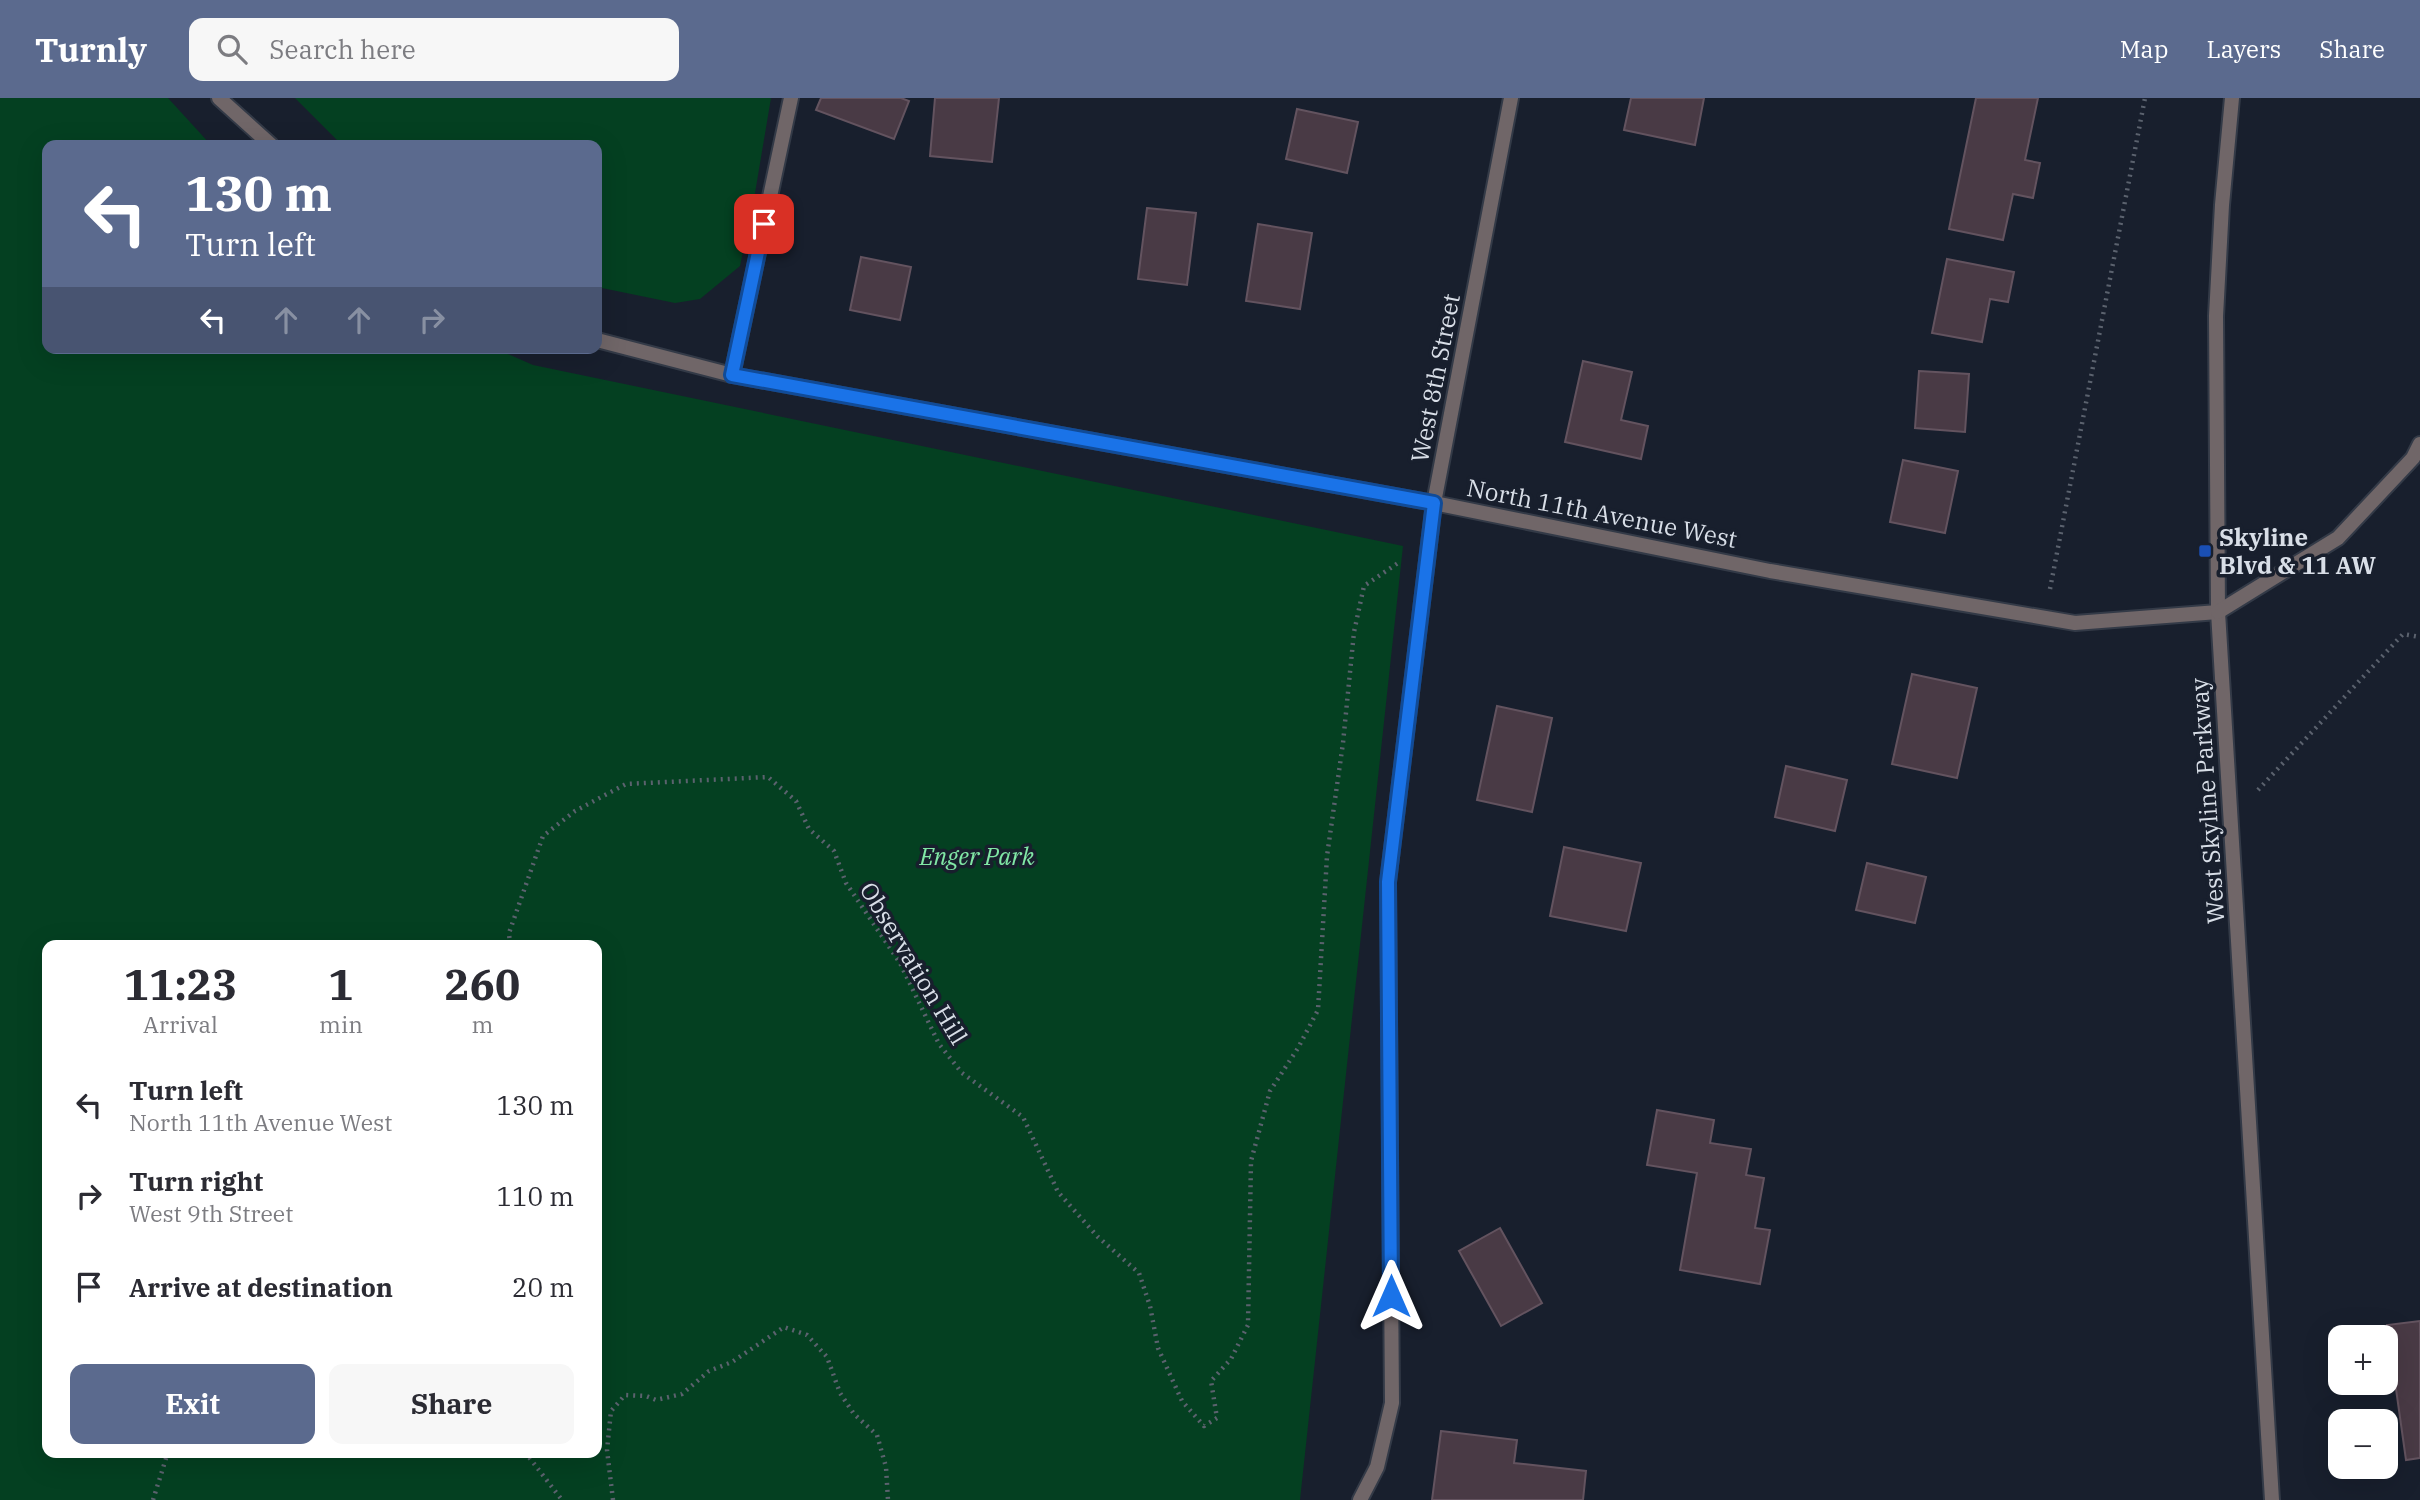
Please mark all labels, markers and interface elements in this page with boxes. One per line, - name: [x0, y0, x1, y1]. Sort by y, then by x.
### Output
- search box: [189, 18, 679, 81]
- text: Turnly: [35, 28, 147, 71]
- icon: search: [213, 30, 251, 68]
- text: Search here: [269, 32, 416, 66]
- text: Map: [2120, 33, 2168, 65]
- text: Layers: [2206, 33, 2281, 65]
- text: Share: [2319, 33, 2385, 65]
- text: 130 m: [185, 161, 332, 224]
- icon: left: [70, 168, 161, 259]
- pin: [734, 194, 794, 254]
- icon: arrive: [745, 205, 783, 243]
- text: Turn left: [185, 223, 316, 265]
- street label: West 8th Street: [1403, 291, 1467, 465]
- icon: left: [194, 301, 232, 339]
- icon: ahead: [267, 301, 305, 339]
- icon: ahead: [340, 301, 378, 339]
- icon: right: [413, 301, 451, 339]
- street label: North 11th Avenue West: [1464, 471, 1740, 555]
- place label: Skyline Blvd & 11 AW: [2219, 521, 2376, 581]
- marker: Skyline Blvd & 11 AW: [2197, 543, 2213, 559]
- street label: West Skyline Parkway: [2182, 677, 2232, 925]
- park label: Enger Park: [918, 840, 1035, 872]
- street label: Observation Hill: [853, 876, 975, 1050]
- text: 11:23: [124, 957, 237, 1012]
- text: 1: [328, 957, 354, 1012]
- text: 260: [445, 957, 520, 1012]
- text: Arrival: [143, 1009, 218, 1039]
- text: min: [319, 1009, 363, 1039]
- text: m: [471, 1009, 493, 1039]
- text: Turn left: [129, 1073, 243, 1107]
- icon: left: [70, 1086, 108, 1124]
- text: 130 m: [496, 1088, 574, 1122]
- text: North 11th Avenue West: [129, 1107, 392, 1137]
- text: Turn right: [129, 1164, 263, 1198]
- icon: right: [70, 1177, 108, 1215]
- text: 110 m: [496, 1179, 574, 1213]
- text: West 9th Street: [129, 1198, 293, 1228]
- position arrow: [1354, 1259, 1428, 1333]
- icon: arrive: [70, 1268, 108, 1306]
- text: Arrive at destination: [129, 1270, 393, 1304]
- text: 20 m: [512, 1270, 574, 1304]
- map controls: [2328, 1325, 2398, 1479]
- button: +: [2328, 1325, 2398, 1395]
- button: Exit: [70, 1364, 315, 1444]
- button: Share: [329, 1364, 574, 1444]
- button: −: [2328, 1409, 2398, 1479]

